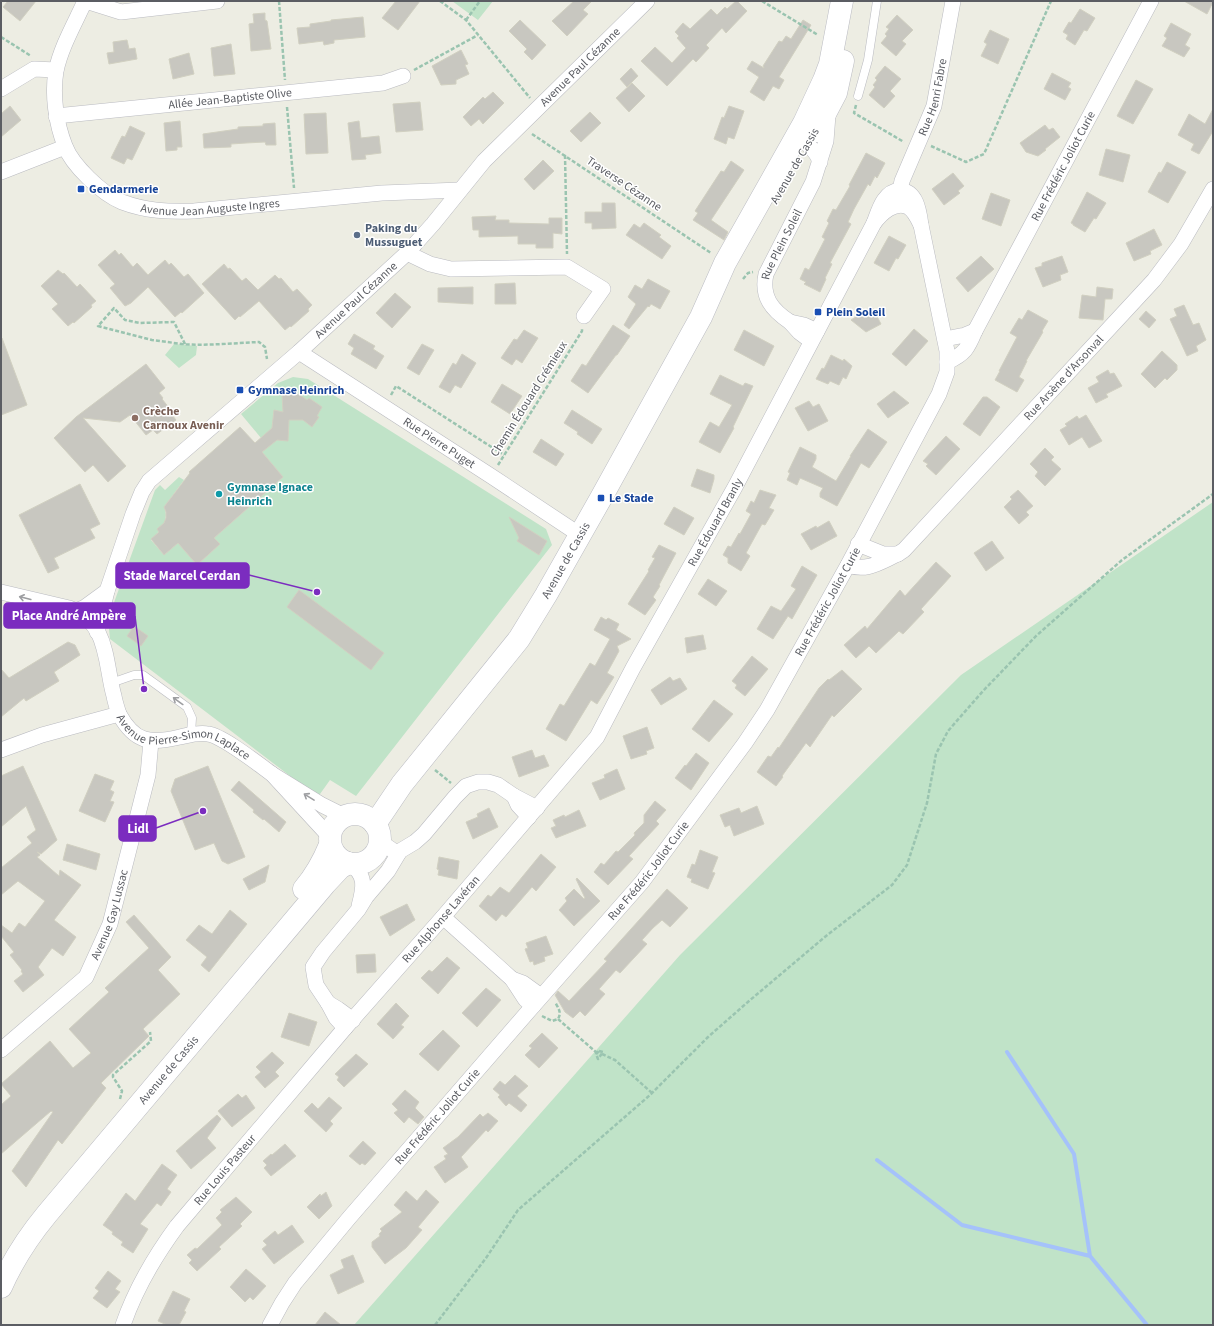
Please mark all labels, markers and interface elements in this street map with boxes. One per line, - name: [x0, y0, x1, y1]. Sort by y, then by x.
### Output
- street label: Avenue Paul Cézanne: [536, 23, 624, 110]
- street label: Rue Henri Fabre: [914, 57, 951, 139]
- street label: Allée Jean-Baptiste Olive: [168, 84, 293, 113]
- street label: Rue Frédéric Joliot Curie: [1027, 108, 1099, 224]
- street label: Avenue de Cassis: [766, 125, 824, 207]
- street label: Traverse Cézanne: [583, 152, 665, 216]
- place label: Gendarmerie: [89, 181, 159, 198]
- marker: Gendarmerie: [76, 184, 86, 194]
- street label: Avenue Jean Auguste Ingres: [139, 194, 280, 220]
- street label: Rue Plein Soleil: [757, 206, 806, 281]
- place label: Paking du Mussuguet: [365, 220, 423, 251]
- marker: Paking du Mussuguet: [352, 230, 362, 240]
- street label: Avenue Paul Cézanne: [311, 258, 401, 342]
- place label: Plein Soleil: [826, 304, 886, 321]
- marker: Plein Soleil: [813, 307, 823, 317]
- street label: Rue Arsène d'Arsonval: [1020, 331, 1107, 424]
- street label: Chemin Édouard Crémieux: [486, 337, 572, 460]
- place label: Gymnase Heinrich: [248, 382, 344, 399]
- marker: Gymnase Heinrich: [235, 385, 245, 395]
- place label: Crèche Carnoux Avenir: [143, 403, 224, 434]
- marker: Crèche Carnoux Avenir: [130, 413, 140, 423]
- street label: Rue Pierre Puget: [400, 413, 479, 472]
- street label: Rue Édouard Branly: [683, 475, 747, 570]
- place label: Gymnase Ignace Heinrich: [227, 479, 313, 510]
- marker: Gymnase Ignace Heinrich: [214, 489, 224, 499]
- place label: Le Stade: [609, 490, 654, 507]
- marker: Le Stade: [596, 493, 606, 503]
- street label: Avenue de Cassis: [537, 519, 594, 602]
- street label: Rue Frédéric Joliot Curie: [790, 544, 865, 659]
- callout: Stade Marcel Cerdan: [116, 563, 249, 588]
- text: Stade Marcel Cerdan: [124, 567, 240, 585]
- one-way arrow: [19, 593, 32, 601]
- callout: Place André Ampère: [4, 603, 135, 628]
- text: Place André Ampère: [12, 607, 127, 625]
- one-way arrow: [173, 697, 184, 705]
- street label: Avenue Pierre-Simon Laplace: [112, 711, 254, 764]
- one-way arrow: [303, 793, 315, 801]
- callout: Lidl: [119, 816, 156, 841]
- street label: Rue Frédéric Joliot Curie: [604, 817, 693, 924]
- text: Lidl: [127, 820, 149, 838]
- street label: Avenue Gay Lussac: [86, 867, 132, 963]
- street label: Rue Alphonse Lavéran: [398, 872, 484, 966]
- street label: Avenue de Cassis: [134, 1032, 202, 1108]
- street label: Rue Frédéric Joliot Curie: [391, 1065, 484, 1168]
- street label: Rue Louis Pasteur: [190, 1130, 260, 1209]

